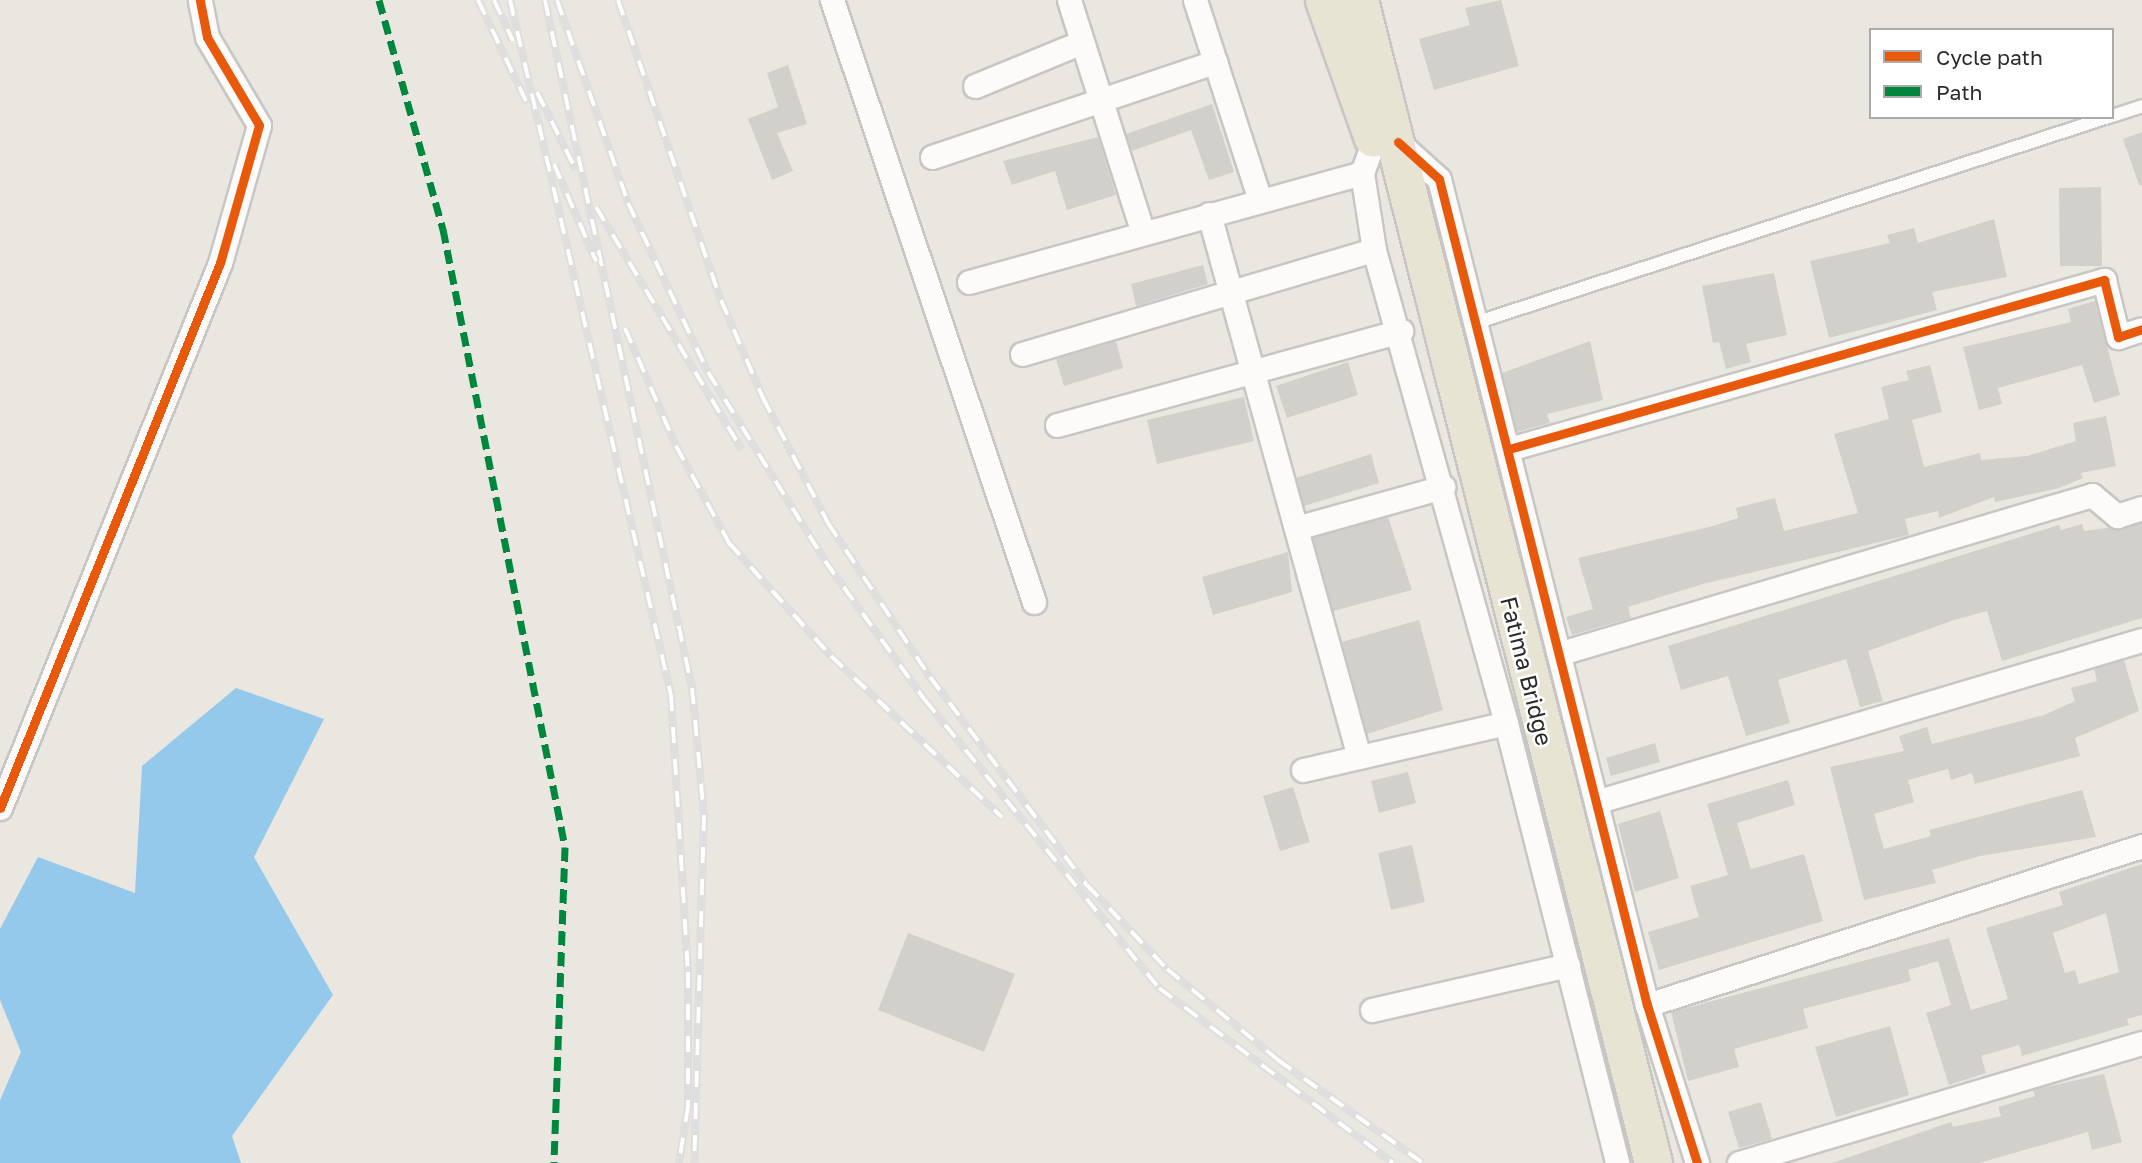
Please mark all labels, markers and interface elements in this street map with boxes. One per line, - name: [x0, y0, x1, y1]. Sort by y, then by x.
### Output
- legend: [1869, 28, 2114, 119]
- text: Cycle path: [1936, 44, 2043, 70]
- text: Path: [1936, 79, 1983, 105]
- street label: Fatima Bridge: [1495, 594, 1559, 748]

